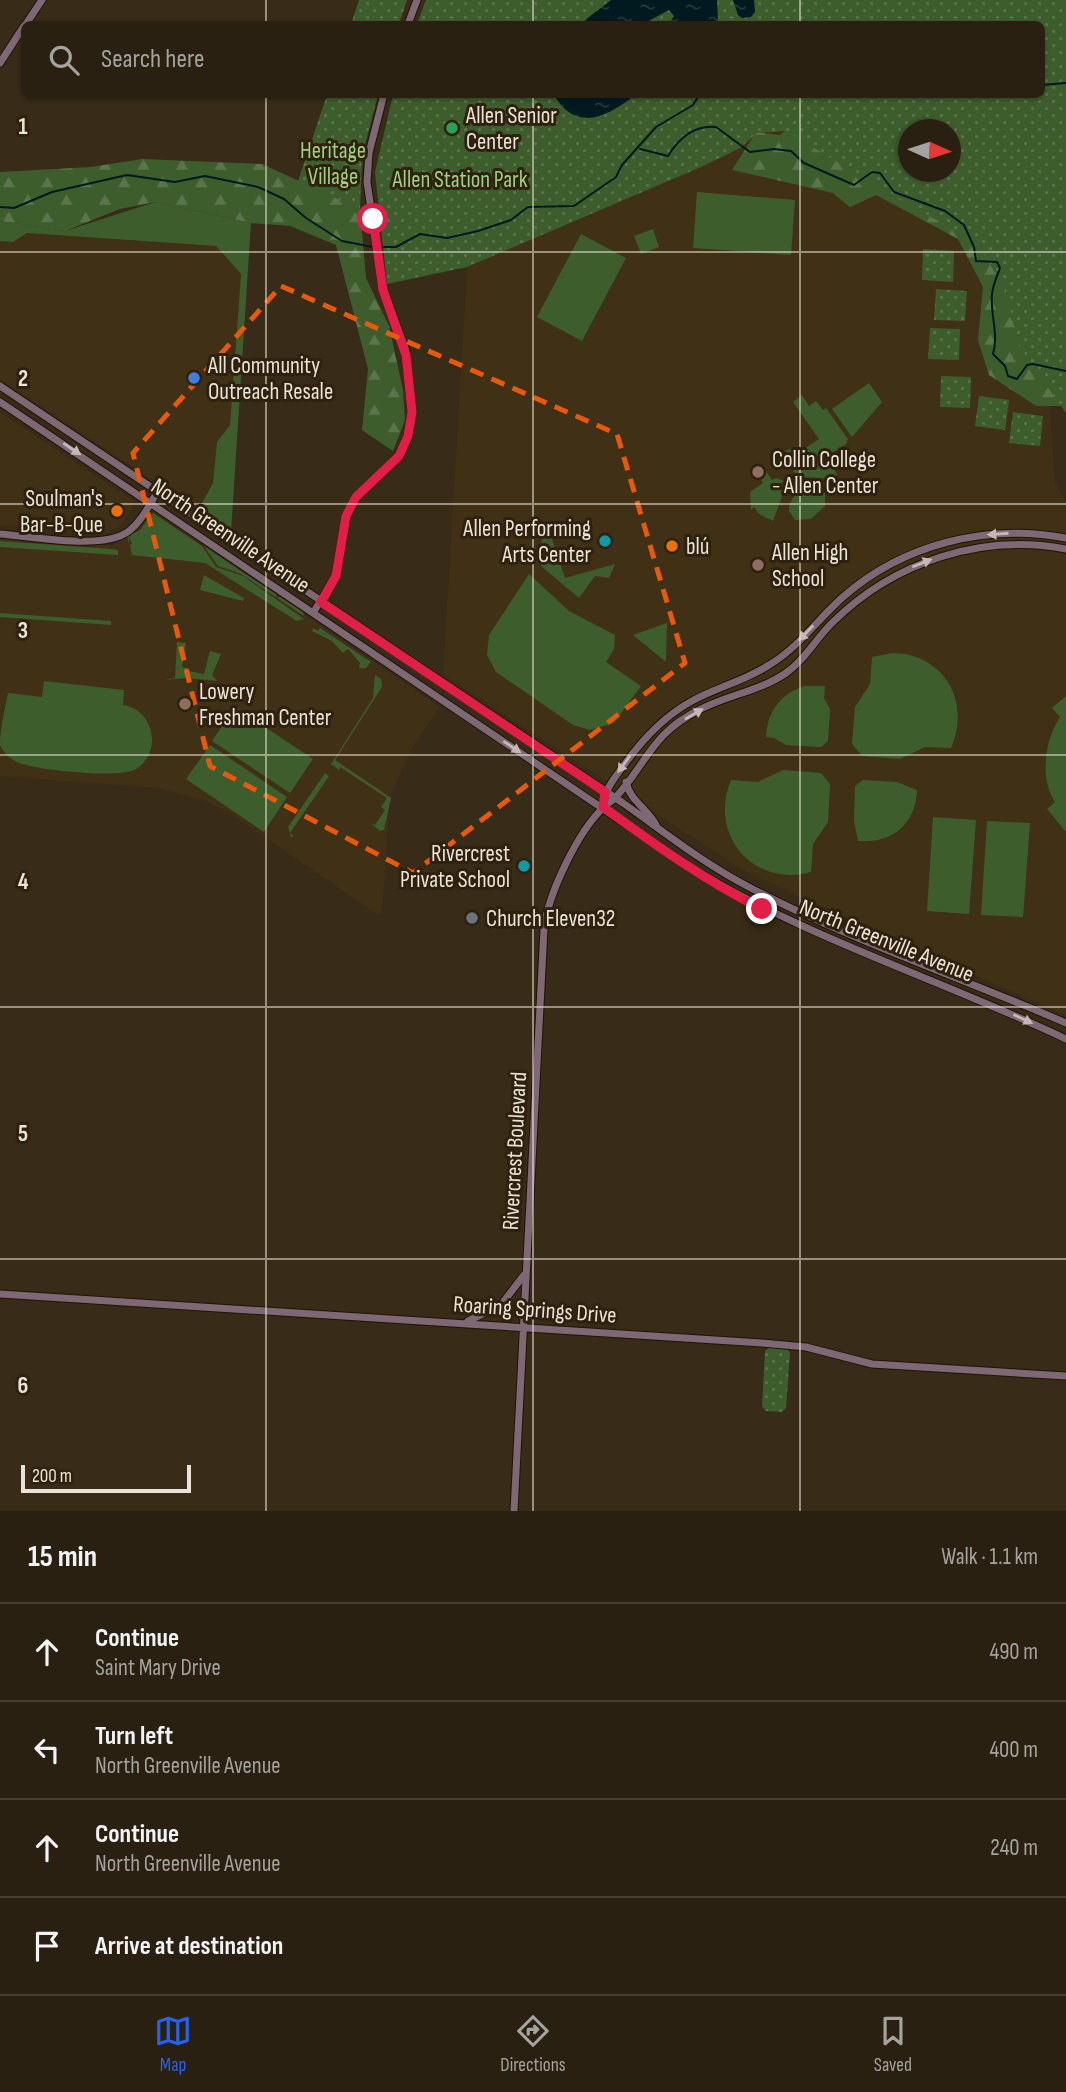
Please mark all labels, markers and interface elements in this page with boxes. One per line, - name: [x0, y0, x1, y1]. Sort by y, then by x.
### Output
- search box: [21, 21, 1045, 98]
- icon: search: [45, 41, 83, 79]
- text: Search here: [101, 44, 204, 75]
- place label: Allen Senior Center: [465, 102, 557, 156]
- text: 1: [18, 113, 28, 141]
- north arrow: [898, 119, 961, 182]
- marker: Allen Senior Center: [444, 120, 460, 136]
- park label: Heritage Village: [300, 137, 366, 191]
- park label: Allen Station Park: [391, 166, 528, 194]
- route start: [357, 203, 388, 234]
- place label: All Community Outreach Resale: [207, 352, 333, 406]
- text: 2: [18, 365, 28, 393]
- marker: All Community Outreach Resale: [186, 370, 202, 386]
- one-way arrow: [63, 442, 81, 456]
- place label: Collin College - Allen Center: [772, 446, 879, 500]
- marker: Collin College - Allen Center: [750, 464, 766, 480]
- street label: North Greenville Avenue: [146, 472, 315, 599]
- place label: Soulman's Bar-B-Que: [20, 485, 103, 539]
- marker: Soulman's Bar-B-Que: [109, 503, 125, 519]
- place label: Allen Performing Arts Center: [462, 515, 591, 569]
- one-way arrow: [987, 529, 1009, 540]
- marker: Allen Performing Arts Center: [597, 533, 613, 549]
- place label: blú: [686, 533, 709, 561]
- marker: blú: [664, 538, 680, 554]
- place label: Allen High School: [771, 539, 848, 593]
- marker: Allen High School: [750, 557, 766, 573]
- one-way arrow: [911, 558, 932, 569]
- text: 3: [18, 617, 28, 645]
- one-way arrow: [797, 625, 814, 642]
- place label: Lowery Freshman Center: [199, 678, 332, 732]
- marker: Lowery Freshman Center: [177, 696, 193, 712]
- one-way arrow: [684, 707, 703, 720]
- one-way arrow: [502, 740, 522, 753]
- one-way arrow: [617, 755, 631, 773]
- place label: Rivercrest Private School: [400, 840, 510, 894]
- marker: Rivercrest Private School: [516, 858, 532, 874]
- text: 4: [18, 868, 29, 896]
- route end: [746, 893, 777, 924]
- street label: North Greenville Avenue: [795, 893, 978, 989]
- place label: Church Eleven32: [486, 905, 615, 933]
- marker: Church Eleven32: [464, 910, 480, 926]
- one-way arrow: [1013, 1013, 1033, 1025]
- street label: Rivercrest Boulevard: [497, 1071, 533, 1231]
- text: 5: [18, 1120, 28, 1148]
- street label: Roaring Springs Drive: [452, 1290, 618, 1330]
- text: 6: [18, 1372, 28, 1400]
- scale bar: [21, 1462, 191, 1494]
- text: 200 m: [32, 1465, 72, 1488]
- text: 15 min: [28, 1539, 97, 1575]
- text: Walk · 1.1 km: [941, 1543, 1038, 1571]
- text: Continue: [95, 1623, 179, 1654]
- icon: ahead: [28, 1633, 66, 1671]
- text: 490 m: [989, 1638, 1038, 1666]
- text: Saint Mary Drive: [95, 1654, 221, 1682]
- text: Turn left: [95, 1721, 173, 1752]
- icon: left: [28, 1731, 66, 1769]
- text: 400 m: [989, 1736, 1038, 1764]
- text: North Greenville Avenue: [95, 1752, 281, 1780]
- text: Continue: [95, 1819, 179, 1850]
- icon: ahead: [28, 1829, 66, 1867]
- text: 240 m: [990, 1834, 1038, 1862]
- text: North Greenville Avenue: [95, 1850, 281, 1878]
- icon: arrive: [28, 1927, 66, 1965]
- text: Arrive at destination: [95, 1931, 283, 1962]
- tab: Map: [154, 2012, 192, 2077]
- tab: Directions: [500, 2012, 566, 2077]
- tab: Saved: [874, 2012, 912, 2077]

